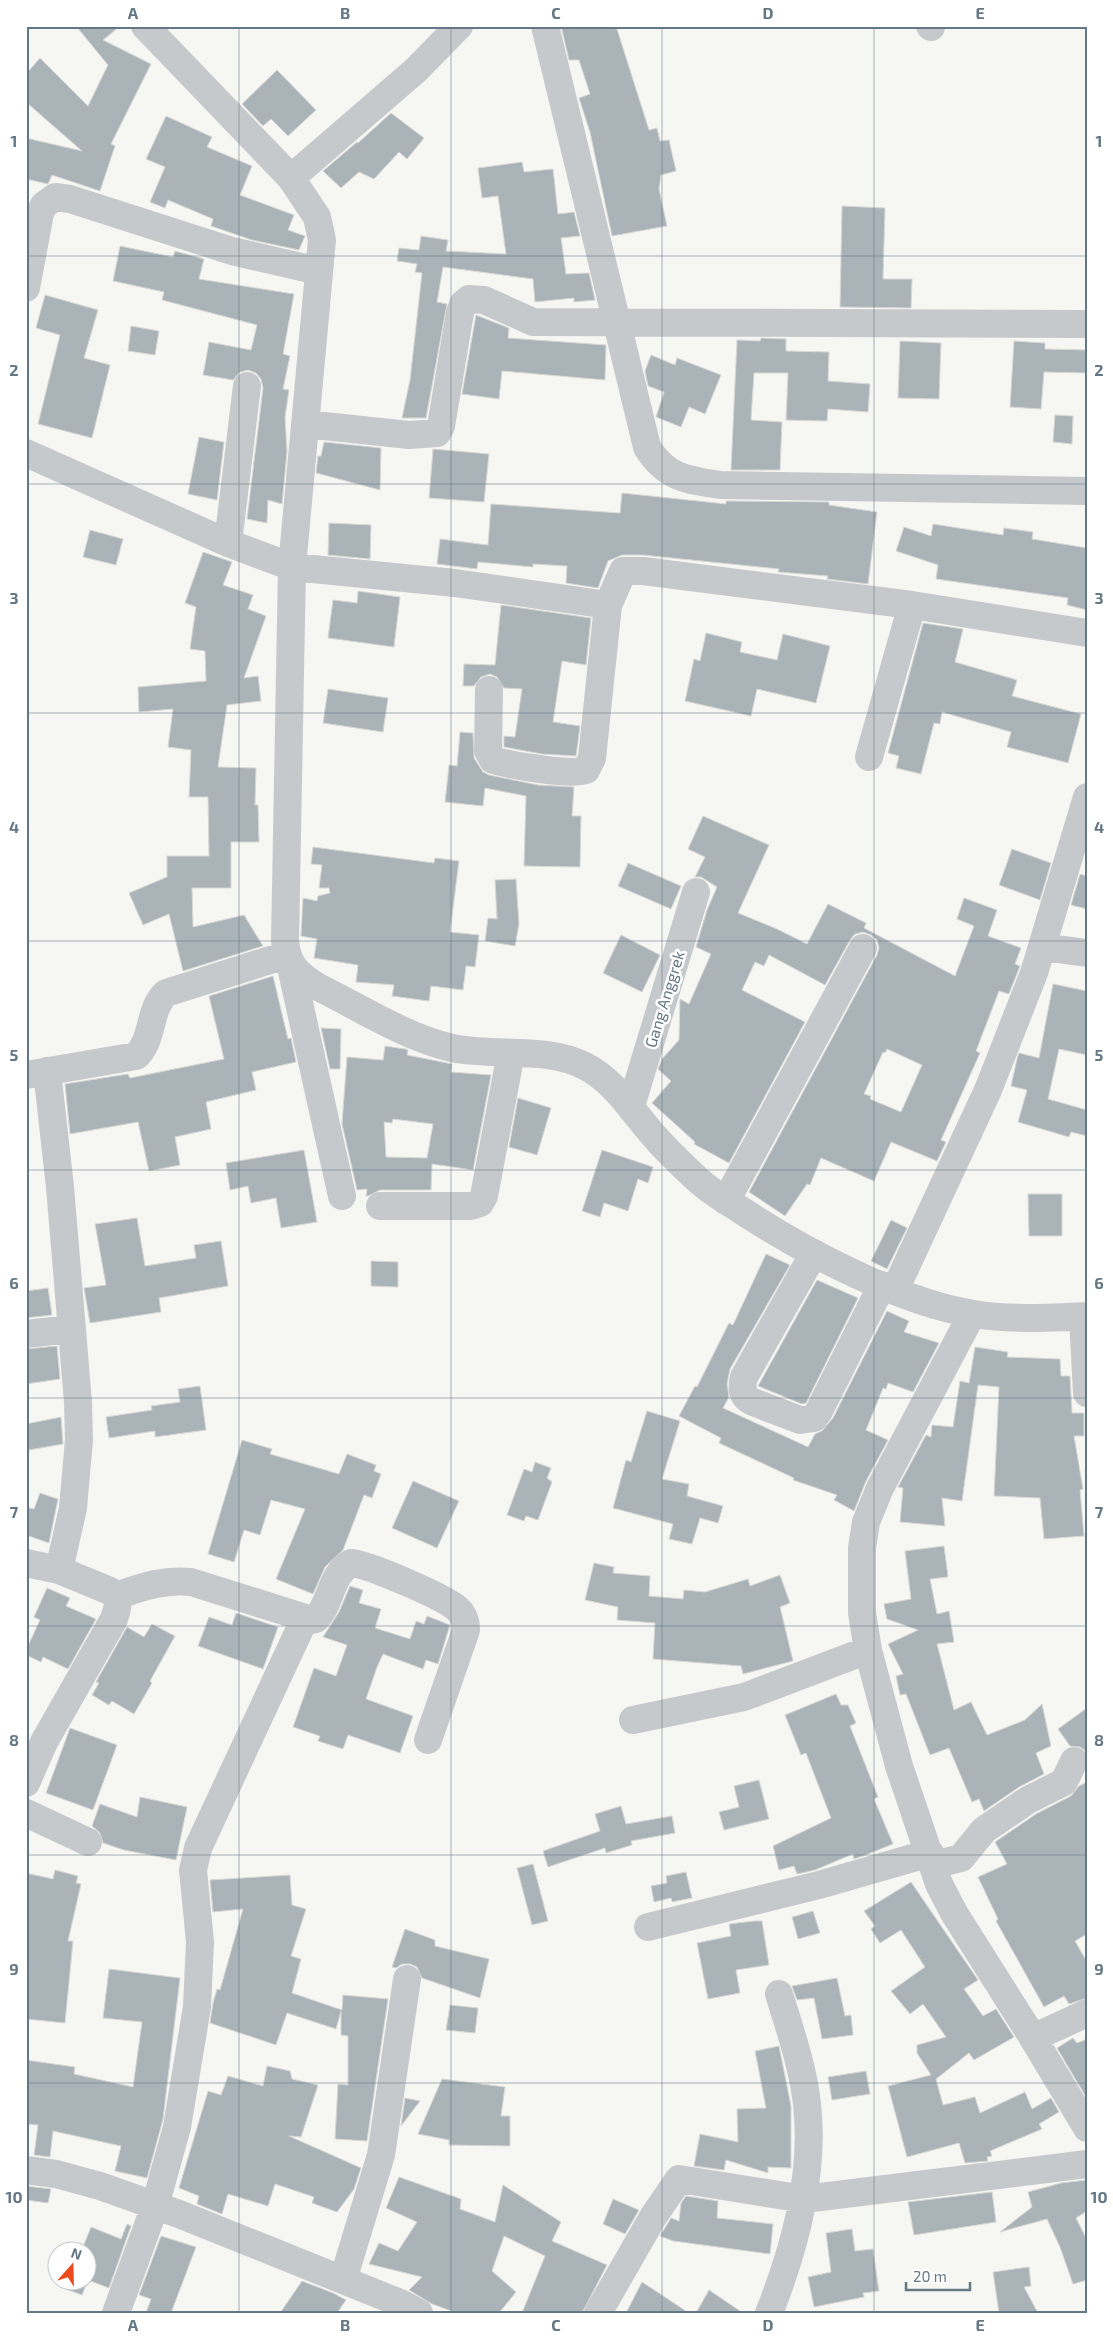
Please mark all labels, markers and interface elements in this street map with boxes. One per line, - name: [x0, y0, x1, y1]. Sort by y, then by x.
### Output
- text: A: [128, 3, 139, 22]
- text: B: [340, 3, 350, 22]
- text: C: [551, 3, 561, 22]
- text: D: [763, 3, 774, 22]
- text: E: [975, 3, 985, 22]
- text: 1: [11, 131, 17, 150]
- text: 1: [1096, 131, 1102, 150]
- text: 2: [9, 360, 19, 379]
- text: 2: [1094, 360, 1104, 379]
- text: 3: [9, 588, 19, 607]
- text: 3: [1094, 588, 1104, 607]
- text: 4: [9, 817, 19, 836]
- text: 4: [1094, 817, 1104, 836]
- street label: Gang Anggrek: [640, 948, 688, 1050]
- text: 5: [10, 1045, 19, 1064]
- text: 5: [1095, 1045, 1104, 1064]
- text: 6: [9, 1273, 19, 1292]
- text: 6: [1094, 1273, 1104, 1292]
- text: 7: [10, 1502, 19, 1521]
- text: 7: [1095, 1502, 1104, 1521]
- text: 8: [9, 1730, 19, 1749]
- text: 8: [1094, 1730, 1104, 1749]
- text: 9: [9, 1959, 19, 1978]
- text: 9: [1094, 1959, 1104, 1978]
- text: 10: [5, 2187, 23, 2206]
- text: 10: [1090, 2187, 1108, 2206]
- north arrow: [48, 2242, 98, 2292]
- text: N: [69, 2244, 84, 2263]
- scale bar: [906, 2259, 969, 2291]
- text: 20 m: [913, 2267, 947, 2285]
- text: A: [128, 2315, 139, 2334]
- text: B: [340, 2315, 350, 2334]
- text: C: [551, 2315, 561, 2334]
- text: D: [763, 2315, 774, 2334]
- text: E: [975, 2315, 985, 2334]

